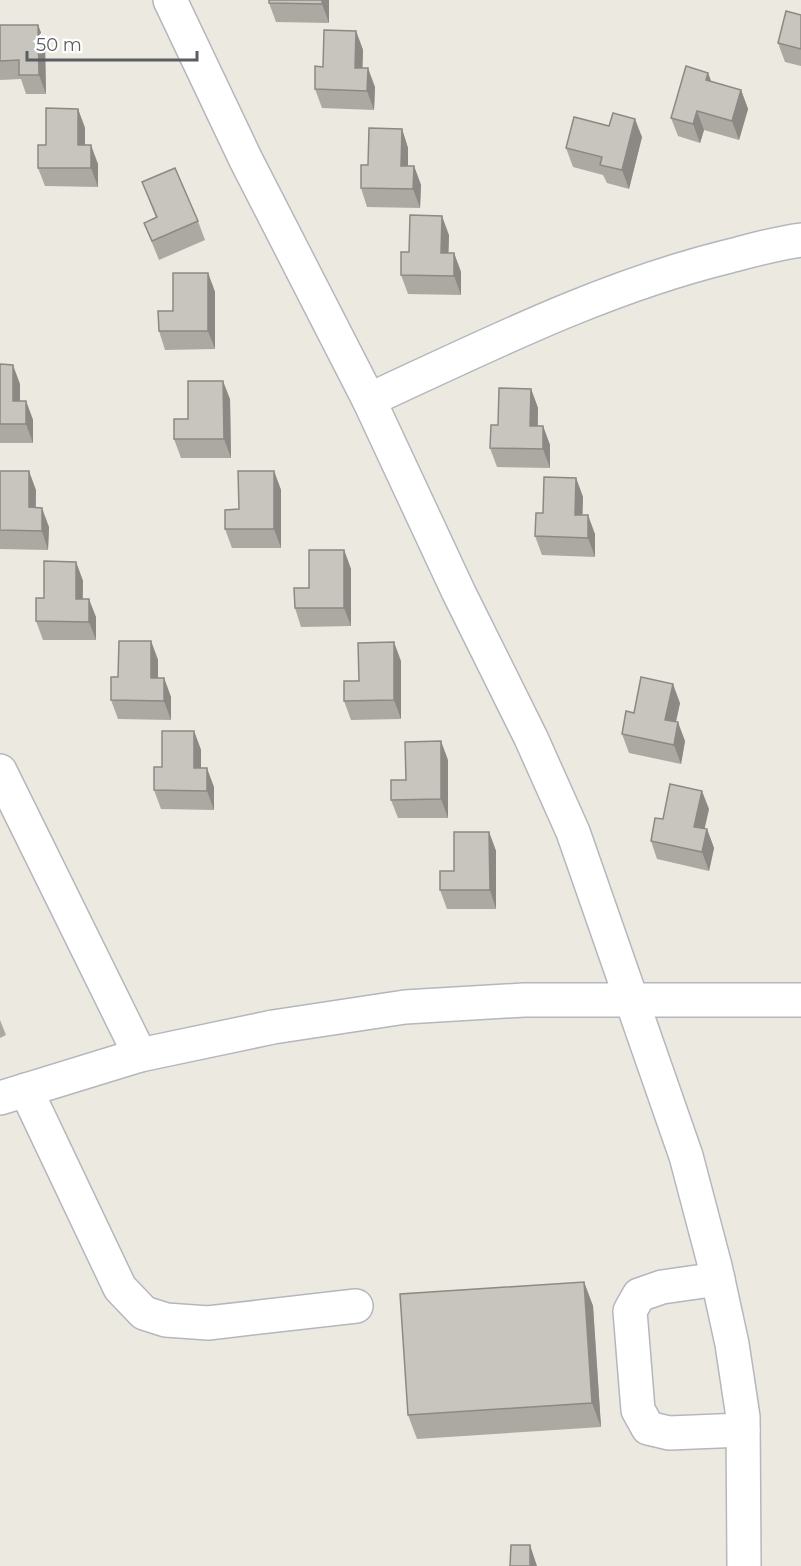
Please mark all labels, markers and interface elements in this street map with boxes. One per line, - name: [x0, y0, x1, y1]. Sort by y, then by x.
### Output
- scale bar: [27, 24, 196, 62]
- text: 50 m: [36, 34, 82, 56]

